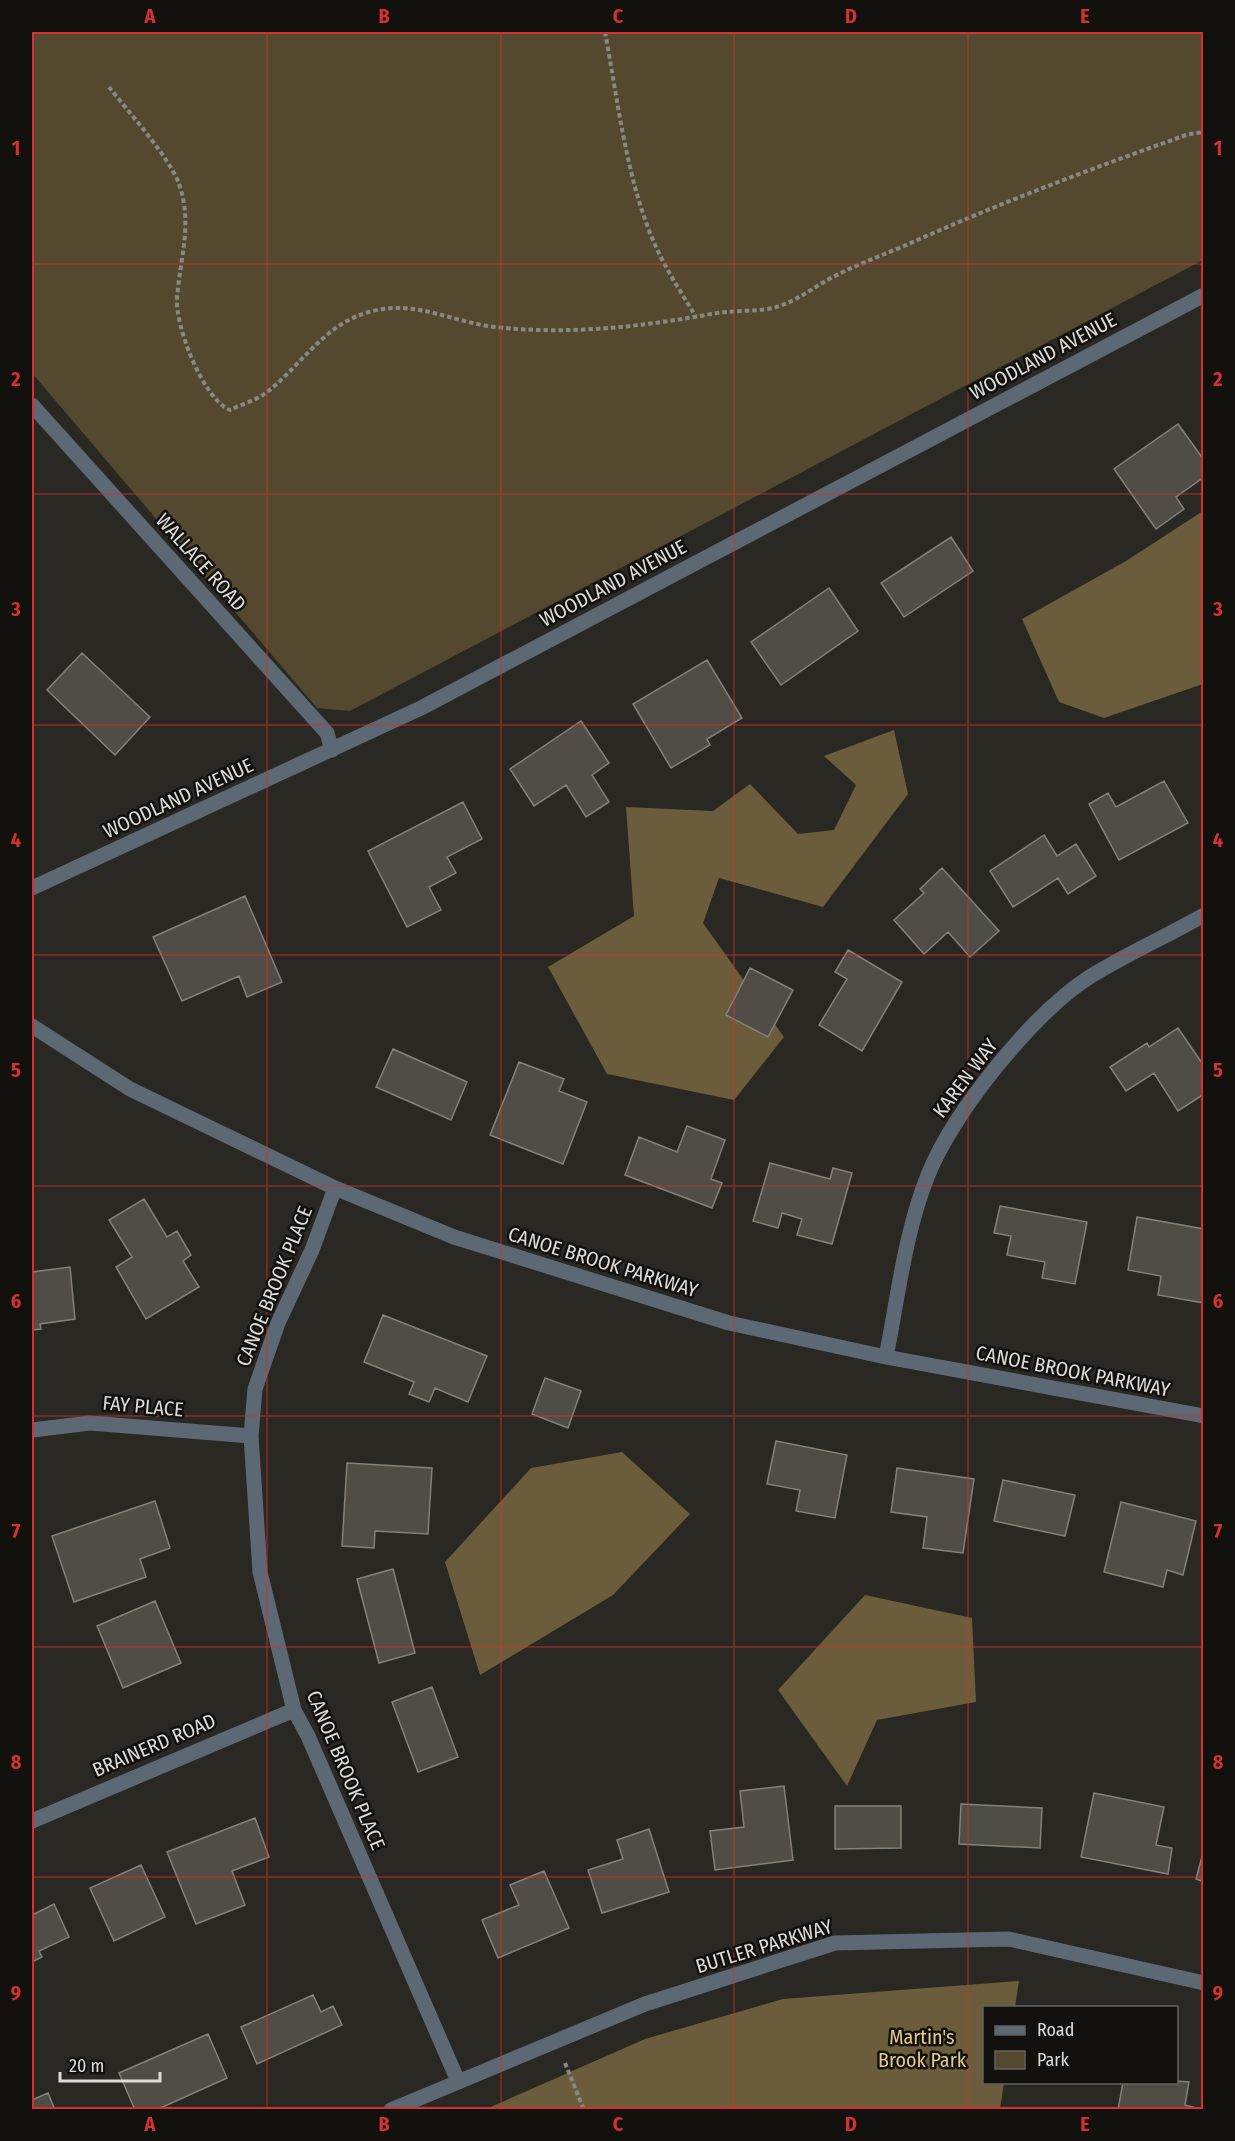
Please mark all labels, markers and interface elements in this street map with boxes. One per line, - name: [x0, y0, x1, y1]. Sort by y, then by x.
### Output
- text: A: [144, 4, 157, 28]
- text: B: [378, 4, 390, 28]
- text: C: [613, 4, 624, 28]
- text: D: [845, 4, 857, 28]
- text: E: [1080, 4, 1090, 28]
- text: 1: [12, 136, 20, 160]
- text: 1: [1214, 136, 1222, 160]
- street label: WOODLAND AVENUE: [966, 307, 1120, 405]
- text: 2: [10, 367, 21, 391]
- text: 2: [1212, 367, 1223, 391]
- street label: WALLACE ROAD: [151, 508, 251, 616]
- street label: WOODLAND AVENUE: [536, 534, 690, 632]
- text: 3: [10, 597, 21, 621]
- text: 3: [1212, 597, 1223, 621]
- street label: WOODLAND AVENUE: [99, 753, 257, 843]
- text: 4: [11, 828, 21, 852]
- text: 4: [1213, 828, 1223, 852]
- street label: KAREN WAY: [928, 1034, 1003, 1122]
- text: 5: [11, 1058, 21, 1082]
- text: 5: [1213, 1058, 1223, 1082]
- street label: CANOE BROOK PLACE: [231, 1202, 317, 1370]
- street label: CANOE BROOK PARKWAY: [505, 1222, 701, 1302]
- text: 6: [11, 1289, 21, 1313]
- text: 6: [1213, 1289, 1223, 1313]
- street label: CANOE BROOK PARKWAY: [974, 1340, 1172, 1402]
- street label: FAY PLACE: [102, 1391, 184, 1421]
- text: 7: [12, 1519, 21, 1543]
- text: 7: [1214, 1519, 1223, 1543]
- street label: CANOE BROOK PLACE: [302, 1687, 390, 1853]
- street label: BRAINERD ROAD: [89, 1708, 219, 1782]
- text: 8: [11, 1750, 22, 1774]
- text: 8: [1213, 1750, 1224, 1774]
- street label: BUTLER PARKWAY: [693, 1914, 835, 1978]
- text: 9: [11, 1981, 21, 2005]
- text: 9: [1213, 1981, 1223, 2005]
- legend: [983, 2006, 1178, 2084]
- text: Road: [1037, 2019, 1074, 2041]
- park label: Martin's Brook Park: [878, 2025, 967, 2072]
- scale bar: [60, 2045, 160, 2083]
- text: Park: [1037, 2049, 1070, 2071]
- text: 20 m: [69, 2055, 104, 2077]
- text: A: [144, 2112, 157, 2136]
- text: B: [378, 2112, 390, 2136]
- text: C: [613, 2112, 624, 2136]
- text: D: [845, 2112, 857, 2136]
- text: E: [1080, 2112, 1090, 2136]

